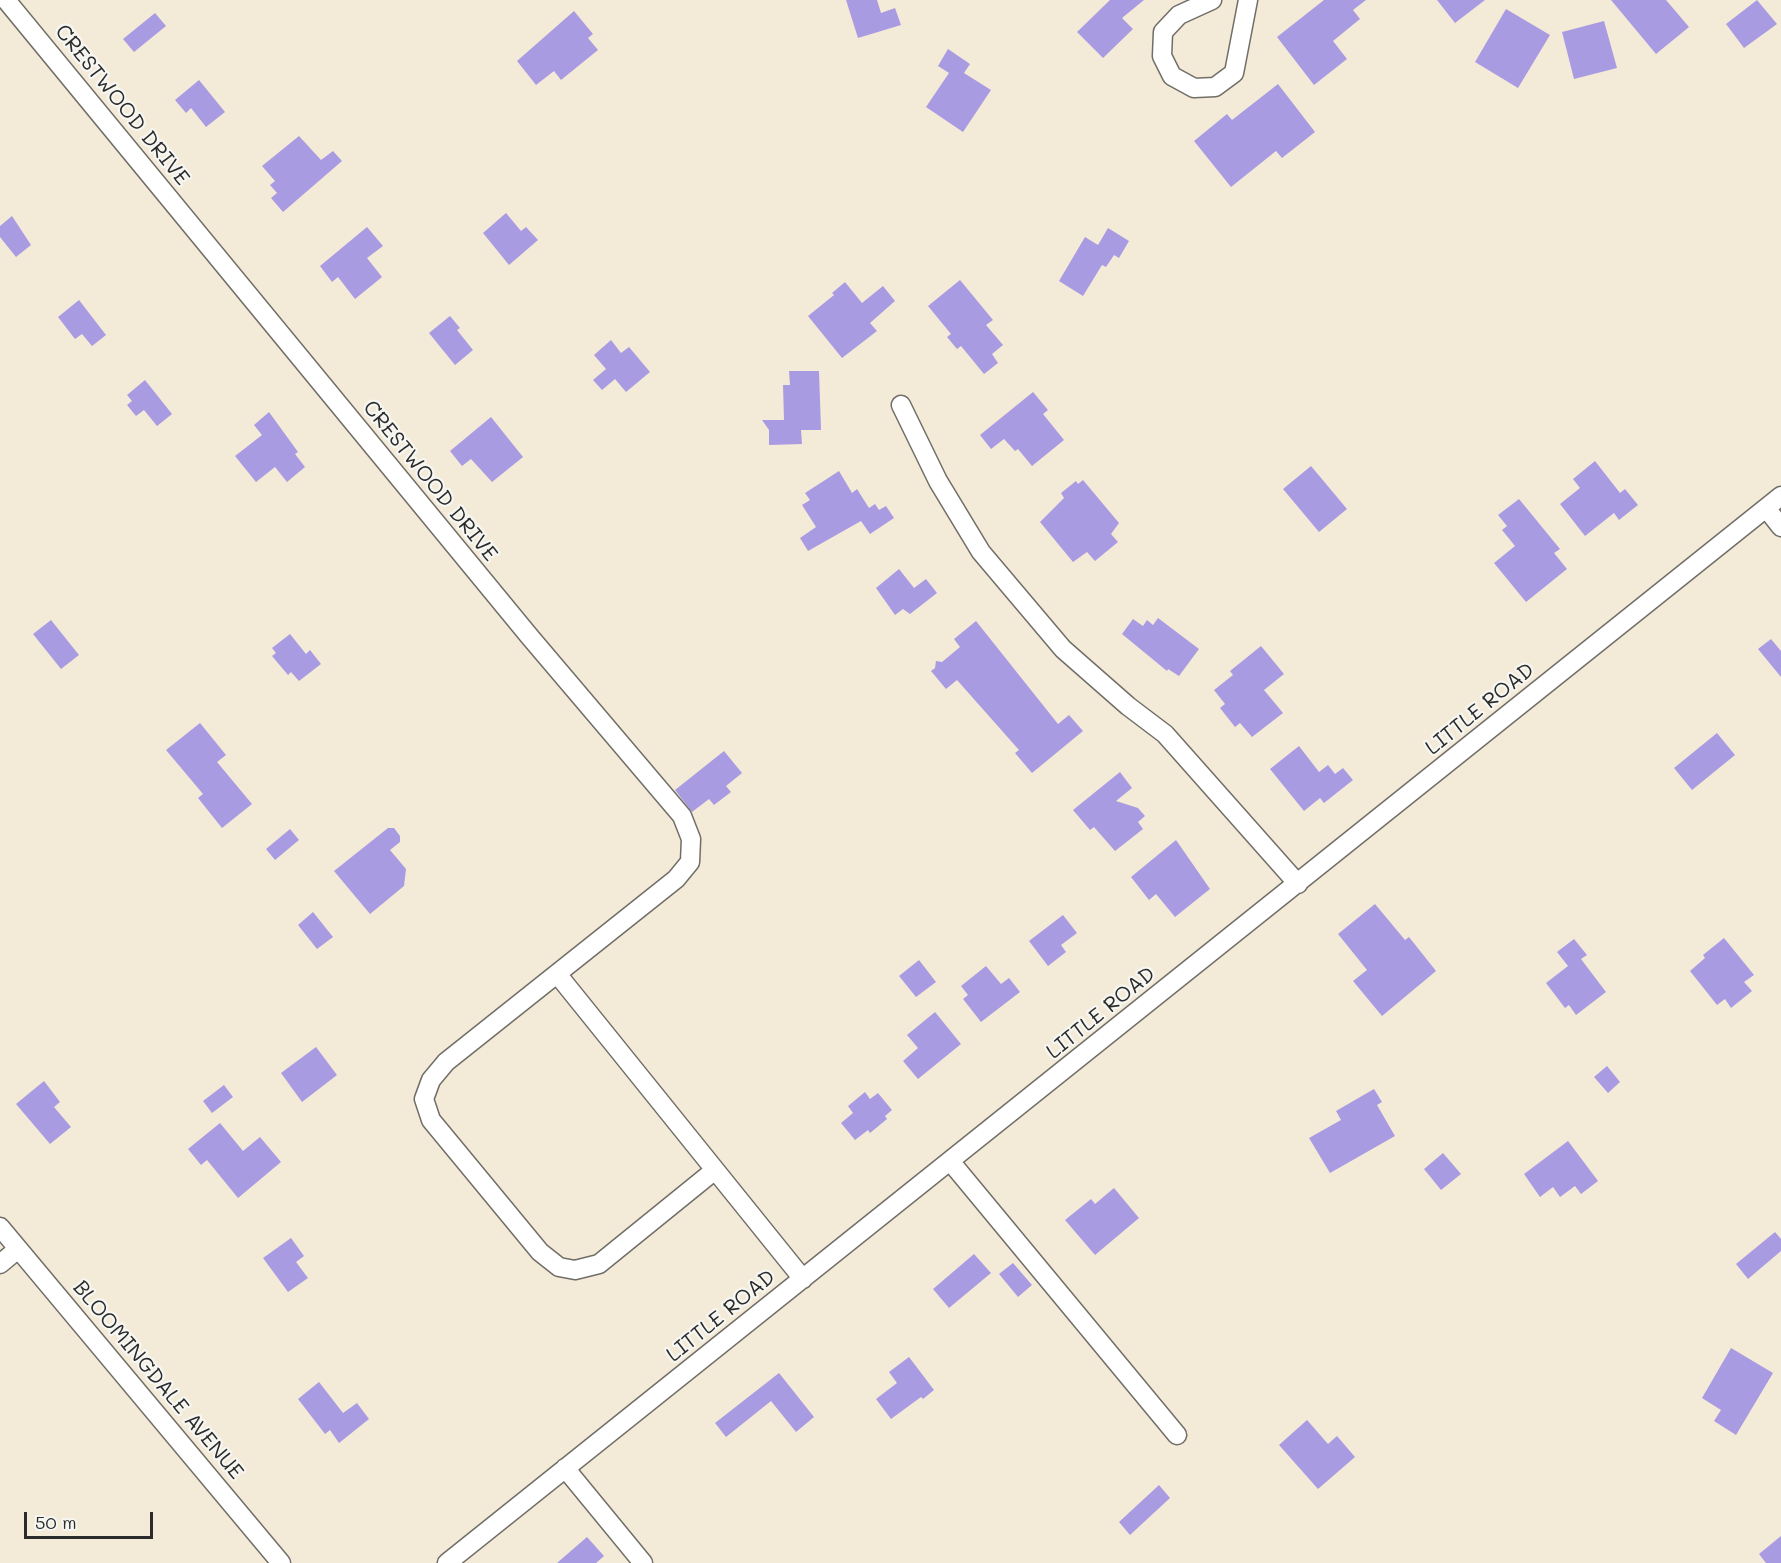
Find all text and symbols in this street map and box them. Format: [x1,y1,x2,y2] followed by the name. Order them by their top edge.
[49,20,195,190] street label: CRESTWOOD DRIVE
[357,396,503,566] street label: CRESTWOOD DRIVE
[1421,658,1539,760] street label: LITTLE ROAD
[1042,962,1160,1064] street label: LITTLE ROAD
[662,1265,780,1367] street label: LITTLE ROAD
[67,1276,249,1484] street label: BLOOMINGDALE AVENUE
[27,1500,156,1538] scale bar
[35,1510,77,1534] text: 50 m

